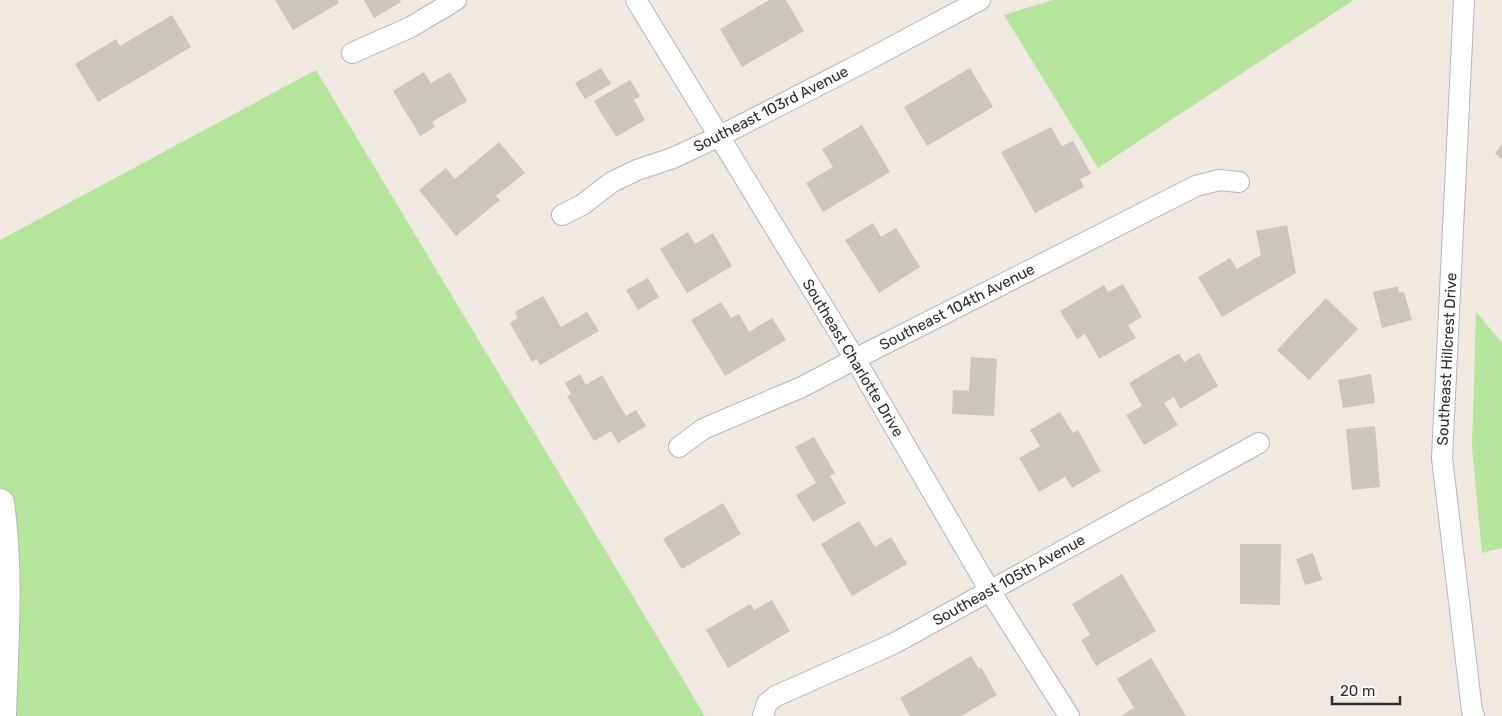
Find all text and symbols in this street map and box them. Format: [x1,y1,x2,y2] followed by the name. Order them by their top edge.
[691,62,851,156] street label: Southeast 103rd Avenue
[876,260,1038,354] street label: Southeast 104th Avenue
[1433,272,1461,446] street label: Southeast Hillcrest Drive
[799,276,907,440] street label: Southeast Charlotte Drive
[930,531,1088,629] street label: Southeast 105th Avenue
[1332,674,1400,706] scale bar
[1340,682,1375,700] text: 20 m

